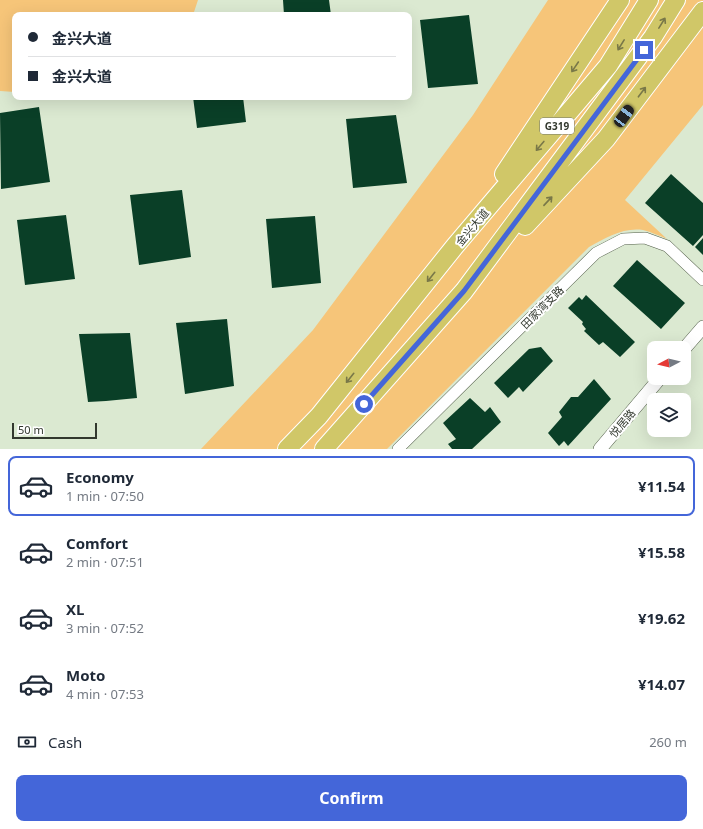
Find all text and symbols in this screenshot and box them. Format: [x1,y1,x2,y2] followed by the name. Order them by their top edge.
[658,18,666,29] one-way arrow
[52,28,112,48] text: 金兴大道
[617,39,625,51] one-way arrow
[635,41,653,59] route end
[571,61,579,72] one-way arrow
[52,66,112,86] text: 金兴大道
[638,86,646,97] one-way arrow
[612,103,636,129] car
[540,118,574,134] road number: G319
[536,141,545,152] one-way arrow
[544,196,553,206] one-way arrow
[452,205,492,249] street label: 金兴大道
[427,271,435,282] one-way arrow
[517,282,567,332] street label: 田家湾支路
[647,341,691,385] north arrow
[647,341,691,437] map controls
[345,373,354,384] one-way arrow
[647,393,691,437] button: layers
[355,395,373,413] route start
[606,406,638,440] street label: 悦居路
[12,421,97,440] scale bar
[18,422,44,437] text: 50 m
[66,467,134,487] text: Economy
[18,468,54,504] icon: car
[638,476,685,496] text: ¥11.54
[66,487,144,505] text: 1 min · 07:50
[66,533,128,553] text: Comfort
[18,534,54,570] icon: car
[638,542,685,562] text: ¥15.58
[66,553,144,571] text: 2 min · 07:51
[66,599,84,619] text: XL
[18,600,54,636] icon: car
[638,608,685,628] text: ¥19.62
[66,619,144,637] text: 3 min · 07:52
[66,665,105,685] text: Moto
[18,666,54,702] icon: car
[638,674,685,694] text: ¥14.07
[66,685,144,703] text: 4 min · 07:53
[16,731,38,753] icon: cash
[48,732,82,752] text: Cash
[649,733,687,751] text: 260 m
[16,775,687,821] button: Confirm

